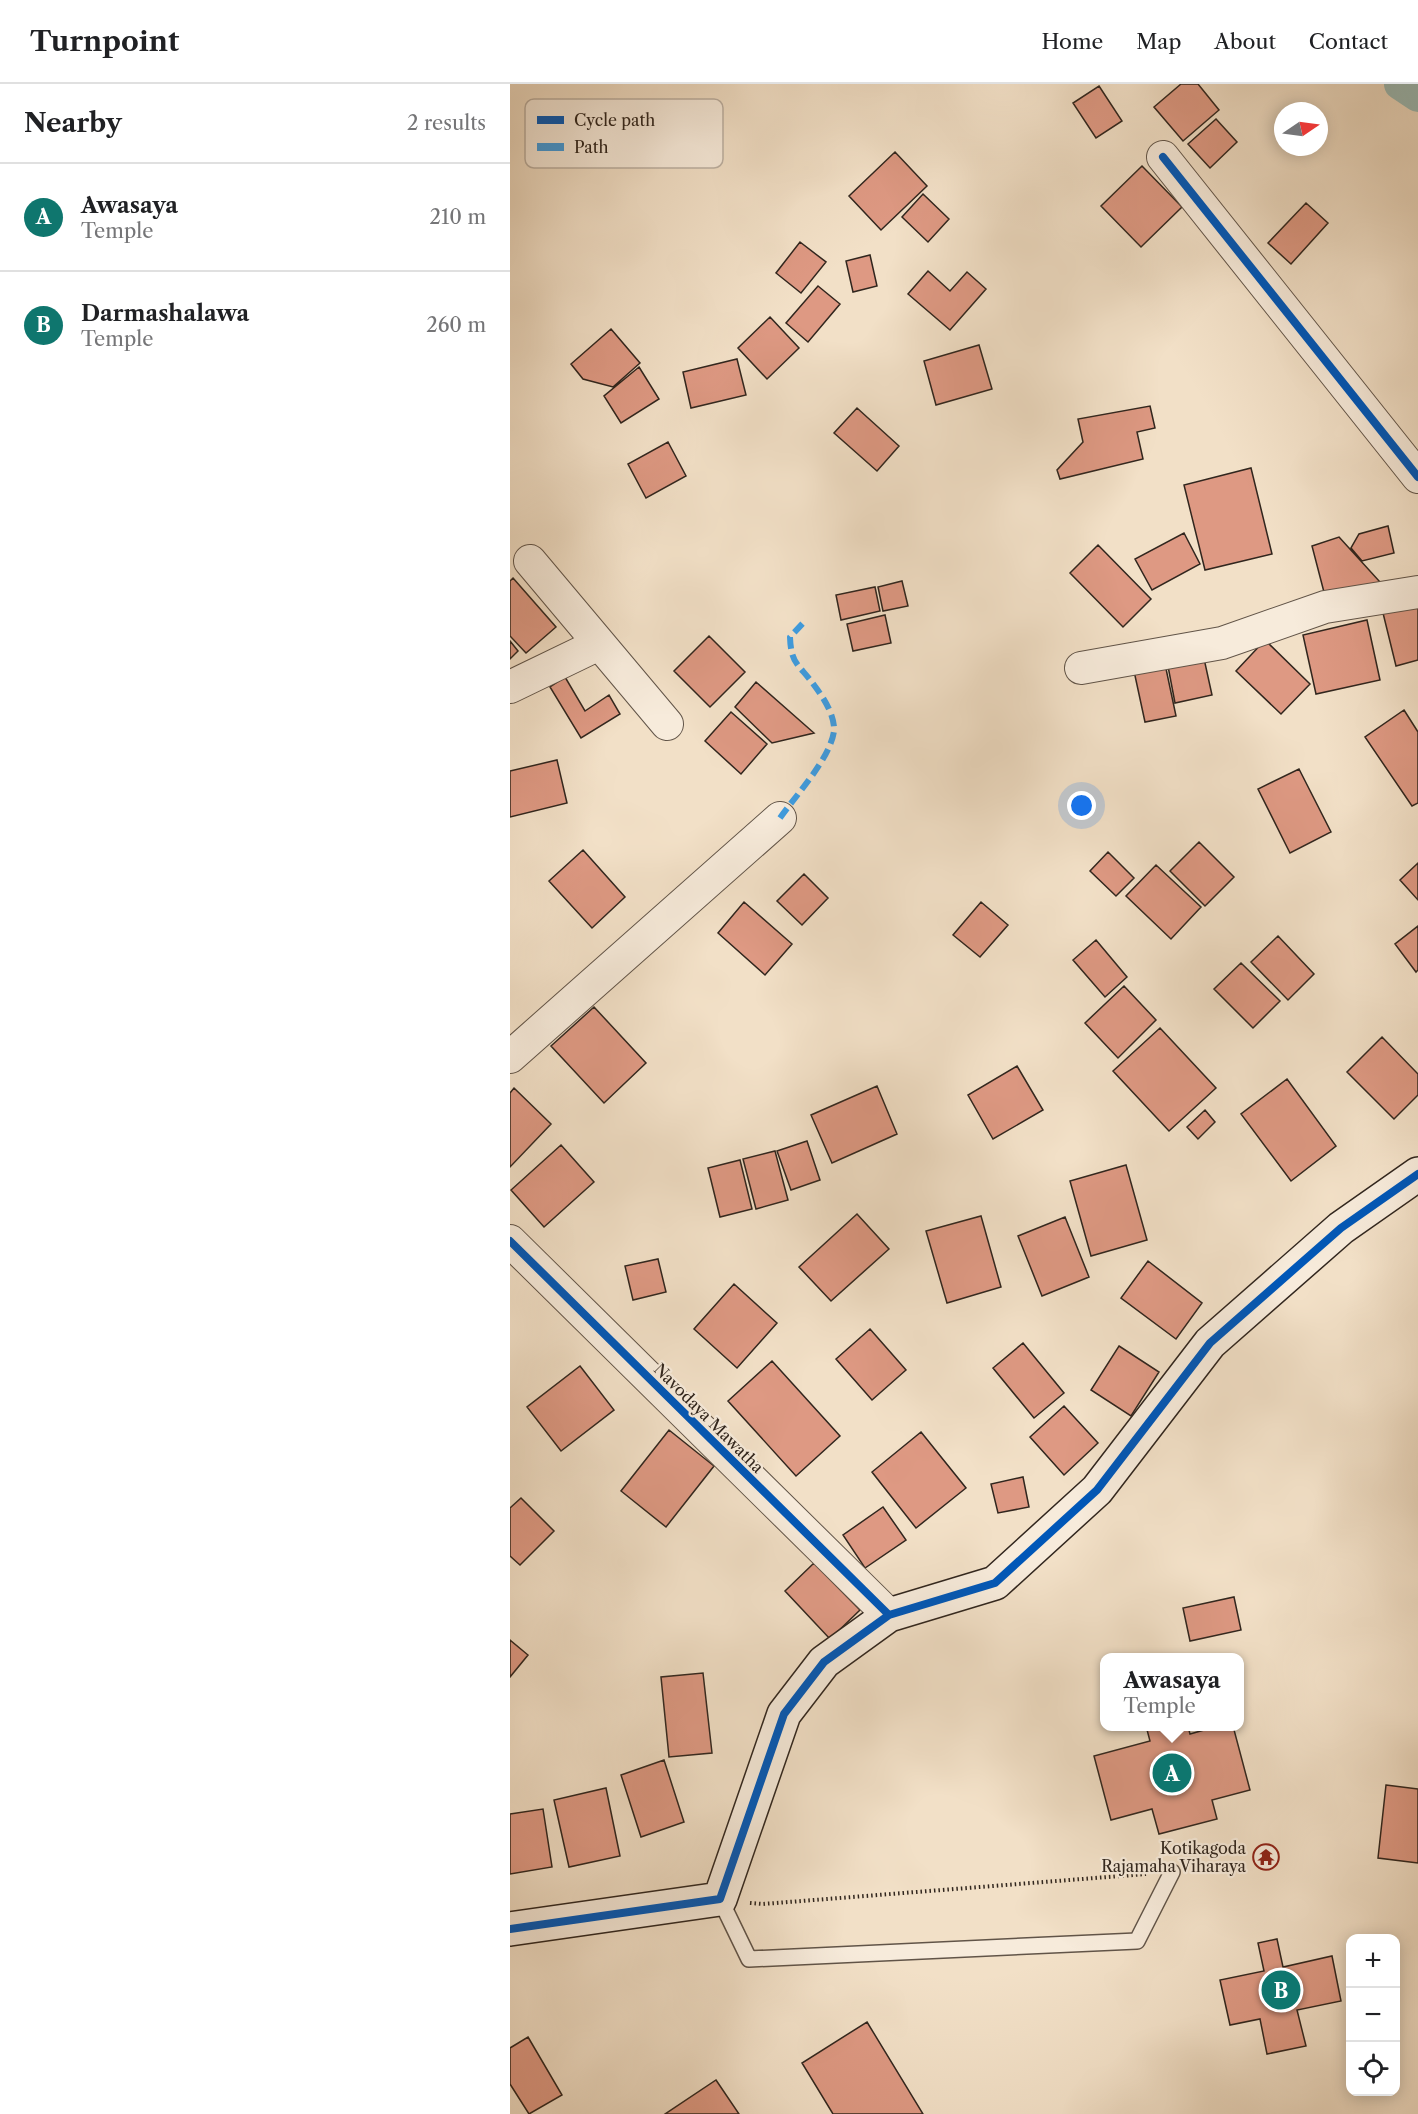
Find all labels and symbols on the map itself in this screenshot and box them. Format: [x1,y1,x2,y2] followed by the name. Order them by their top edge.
[525,99,723,168] legend
[1274,102,1328,156] north arrow
[574,110,655,130] text: Cycle path
[574,137,608,157] text: Path
[1067,791,1096,820] your location
[650,1359,768,1477] street label: Navodaya Mawatha
[1152,1750,1192,1796] pin: A
[1101,1838,1247,1876] place label: Kotikagoda Rajamaha Viharaya
[1251,1842,1281,1872] temple icon: Kotikagoda Rajamaha Viharaya
[1262,1968,1300,2012] pin: B

